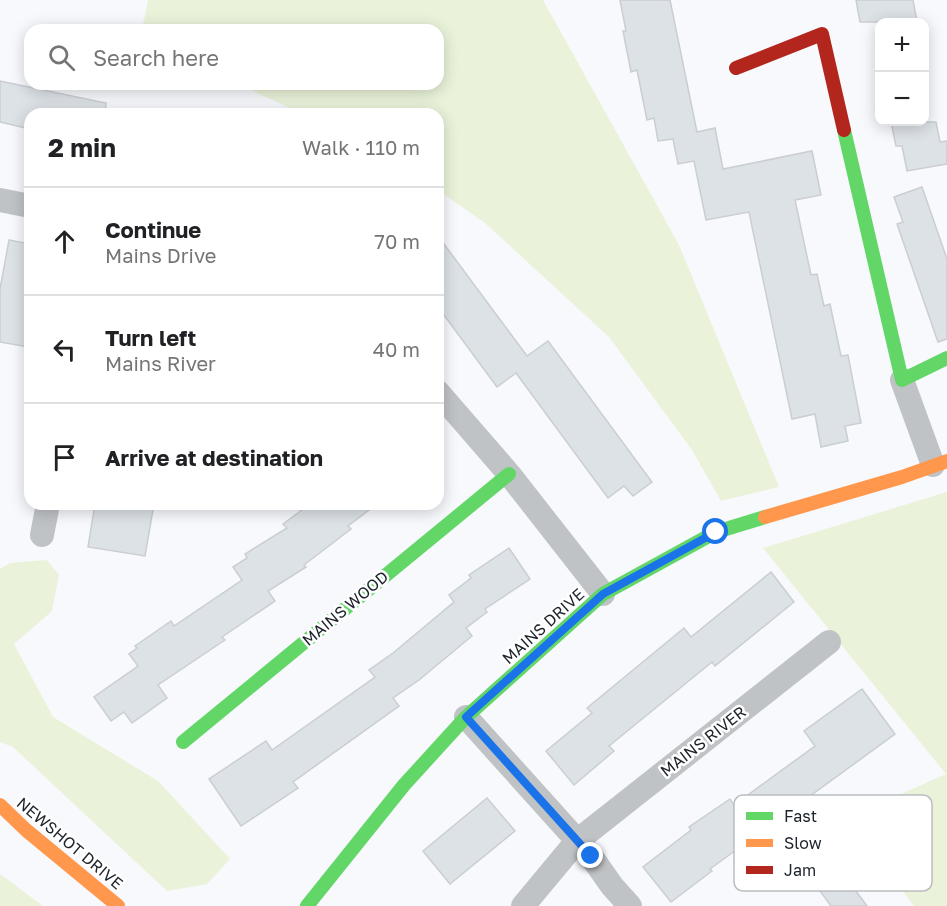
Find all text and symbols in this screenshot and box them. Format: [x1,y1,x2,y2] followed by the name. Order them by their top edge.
[875,18,929,126] map controls
[875,18,929,72] button: +
[24,24,444,90] search box
[45,41,78,74] icon: search
[93,44,219,71] text: Search here
[875,72,929,126] button: −
[48,132,116,163] text: 2 min
[302,135,420,159] text: Walk · 110 m
[105,216,201,243] text: Continue
[48,225,81,258] icon: ahead
[374,229,420,253] text: 70 m
[105,243,216,267] text: Mains Drive
[105,324,196,351] text: Turn left
[48,333,81,366] icon: left
[373,337,420,361] text: 40 m
[105,351,216,375] text: Mains River
[48,441,81,474] icon: arrive
[105,444,323,471] text: Arrive at destination
[702,518,728,544] route start
[298,566,392,650] street label: MAINS WOOD
[498,584,588,668] street label: MAINS DRIVE
[656,701,750,781] street label: MAINS RIVER
[13,793,127,893] street label: NEWSHOT DRIVE
[734,795,932,891] legend
[784,806,817,826] text: Fast
[784,833,822,853] text: Slow
[577,842,603,868] route end
[784,860,816,880] text: Jam

